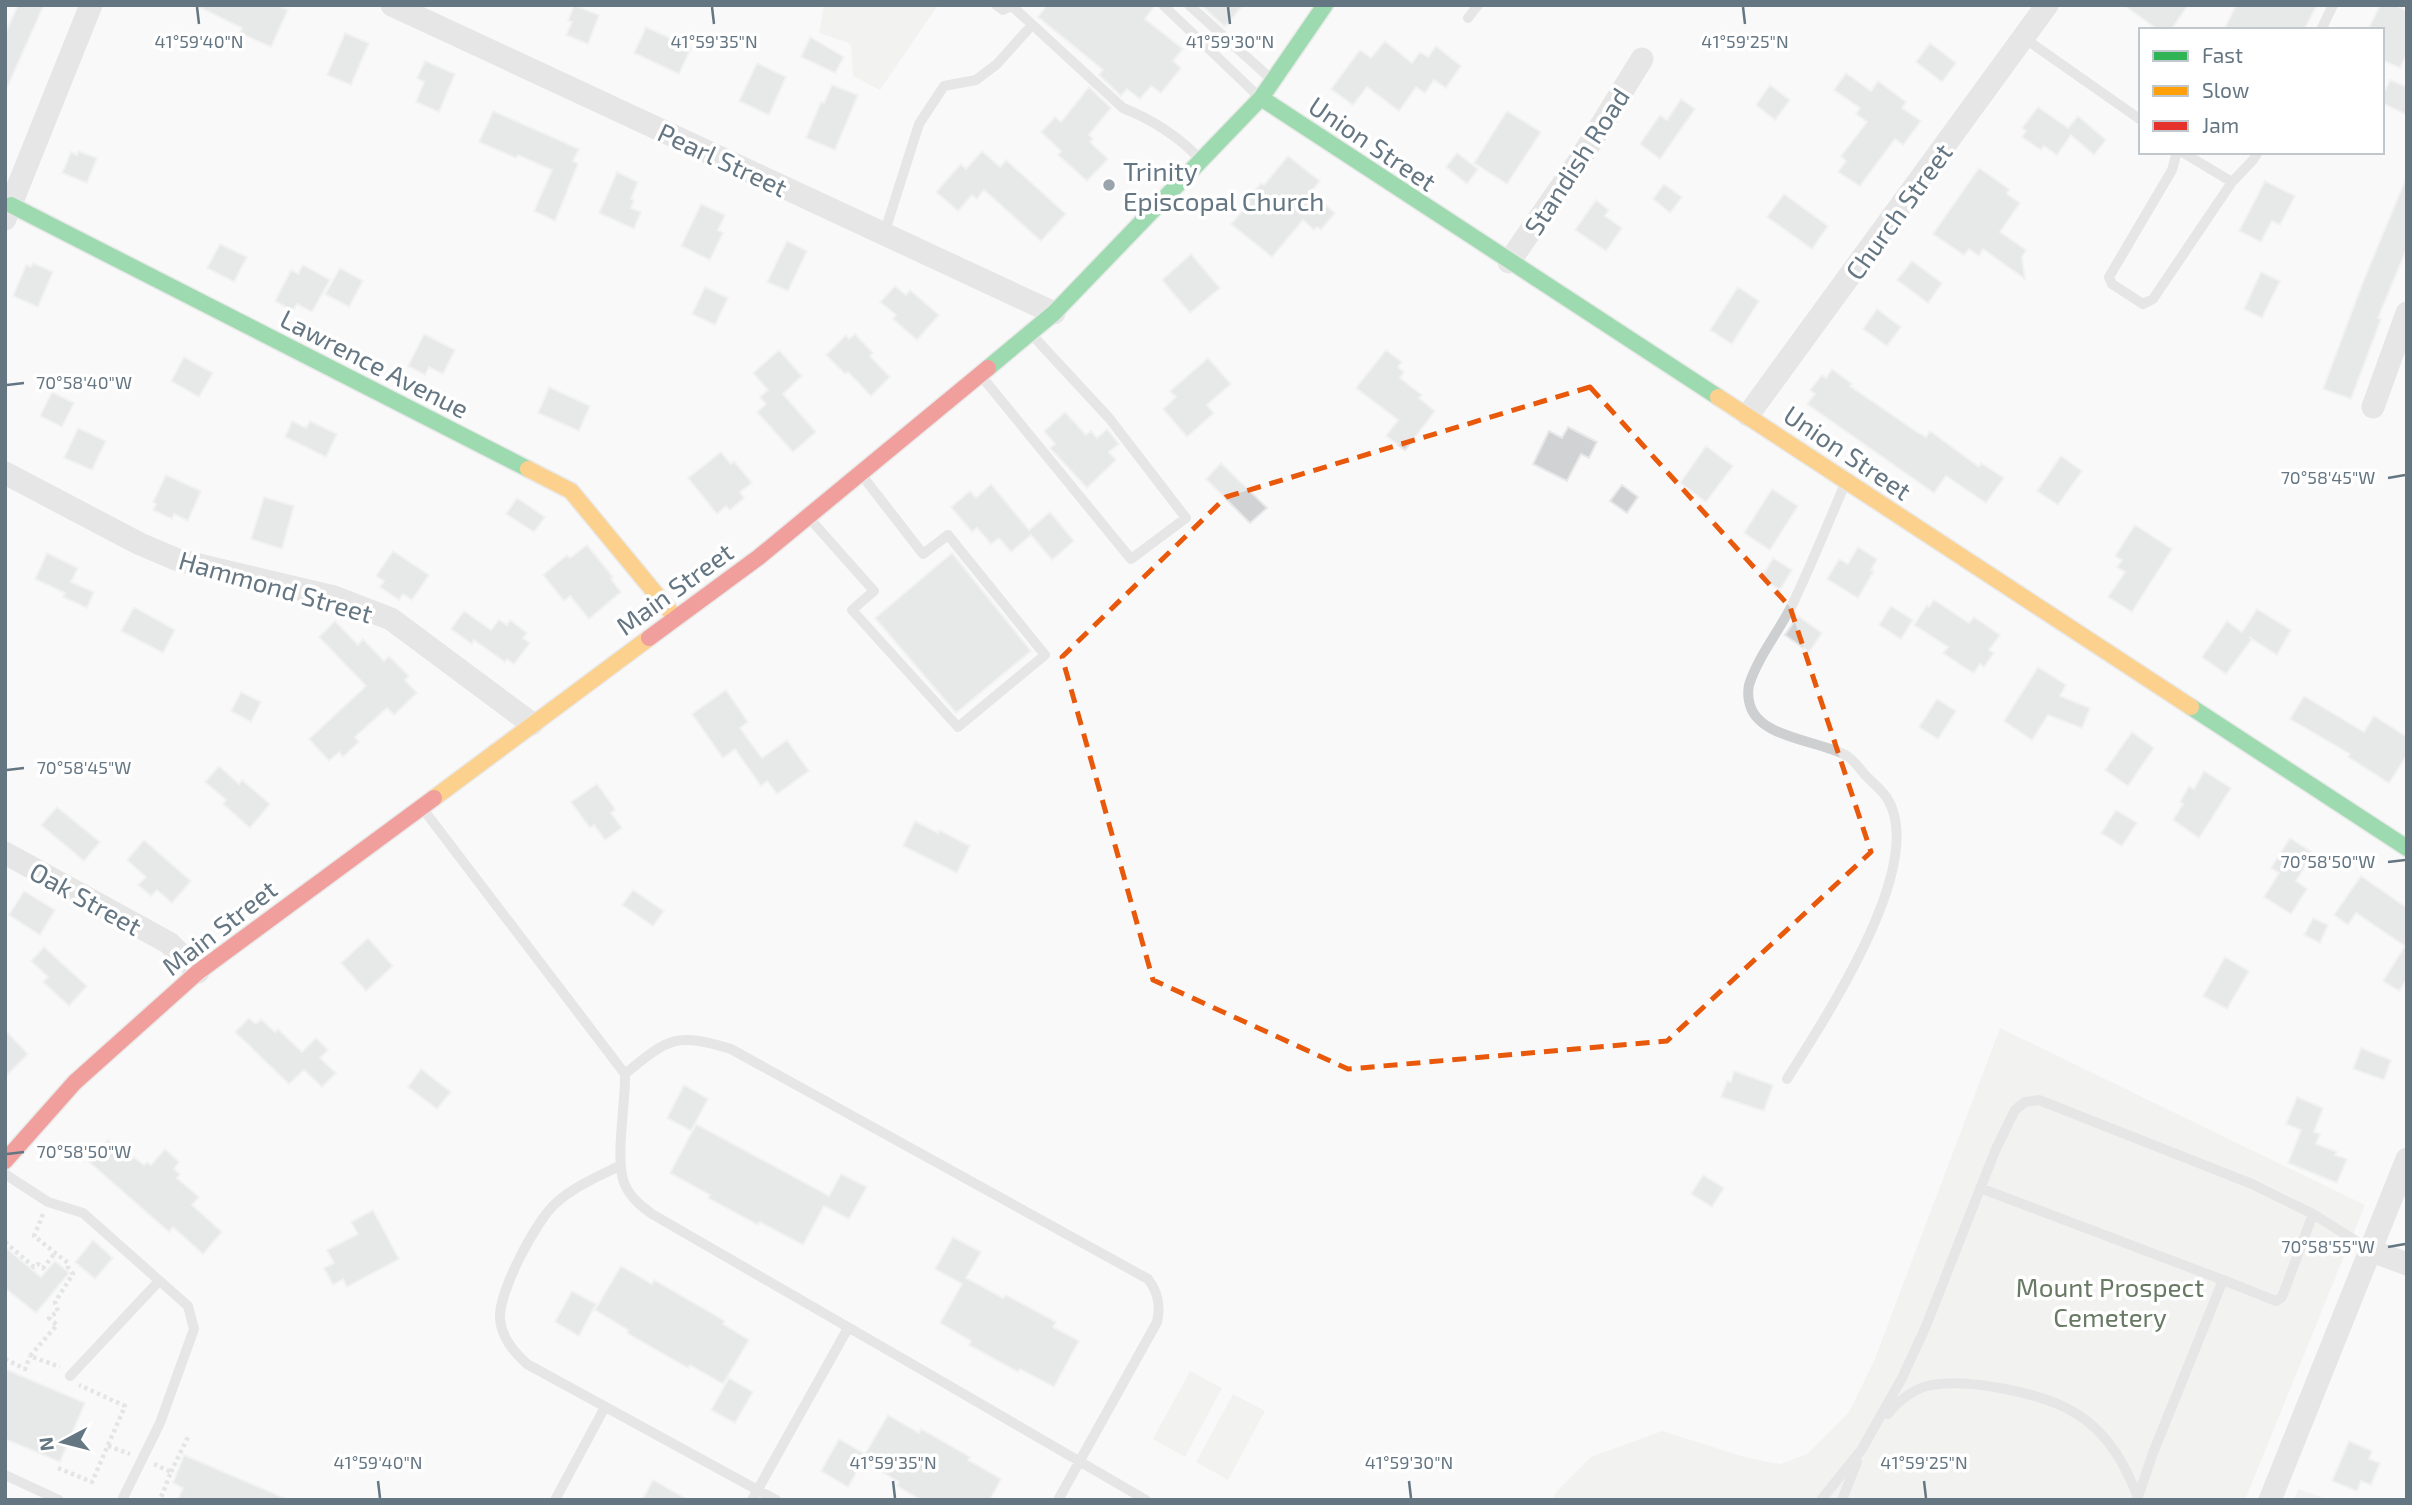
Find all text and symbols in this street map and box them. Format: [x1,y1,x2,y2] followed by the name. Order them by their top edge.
[2139,28,2384,154] legend
[154,30,244,52] text: 41°59'40"N
[670,30,758,52] text: 41°59'35"N
[1186,30,1274,52] text: 41°59'30"N
[1701,30,1789,52] text: 41°59'25"N
[2202,42,2243,67] text: Fast
[2202,77,2249,102] text: Slow
[1517,82,1635,240] street label: Standish Road
[1303,89,1443,197] street label: Union Street
[2202,112,2239,137] text: Jam
[653,116,793,202] street label: Pearl Street
[1838,137,1958,285] street label: Church Street
[1123,155,1324,216] place label: Trinity Episcopal Church
[1101,177,1117,193] marker: Trinity Episcopal Church
[276,302,474,424] street label: Lawrence Avenue
[36,371,132,393] text: 70°58'40"W
[1778,398,1918,506] street label: Union Street
[2281,466,2375,488] text: 70°58'45"W
[610,535,738,641] street label: Main Street
[176,544,376,628] street label: Hammond Street
[37,756,131,778] text: 70°58'45"W
[2281,850,2375,872] text: 70°58'50"W
[25,855,147,941] street label: Oak Street
[156,873,282,981] street label: Main Street
[37,1140,131,1162] text: 70°58'50"W
[2281,1235,2375,1257] text: 70°58'55"W
[2016,1271,2204,1332] park label: Mount Prospect Cemetery
[28,1407,98,1477] north arrow
[33,1436,58,1452] text: N
[333,1451,423,1473] text: 41°59'40"N
[849,1451,937,1473] text: 41°59'35"N
[1365,1451,1453,1473] text: 41°59'30"N
[1880,1451,1968,1473] text: 41°59'25"N

